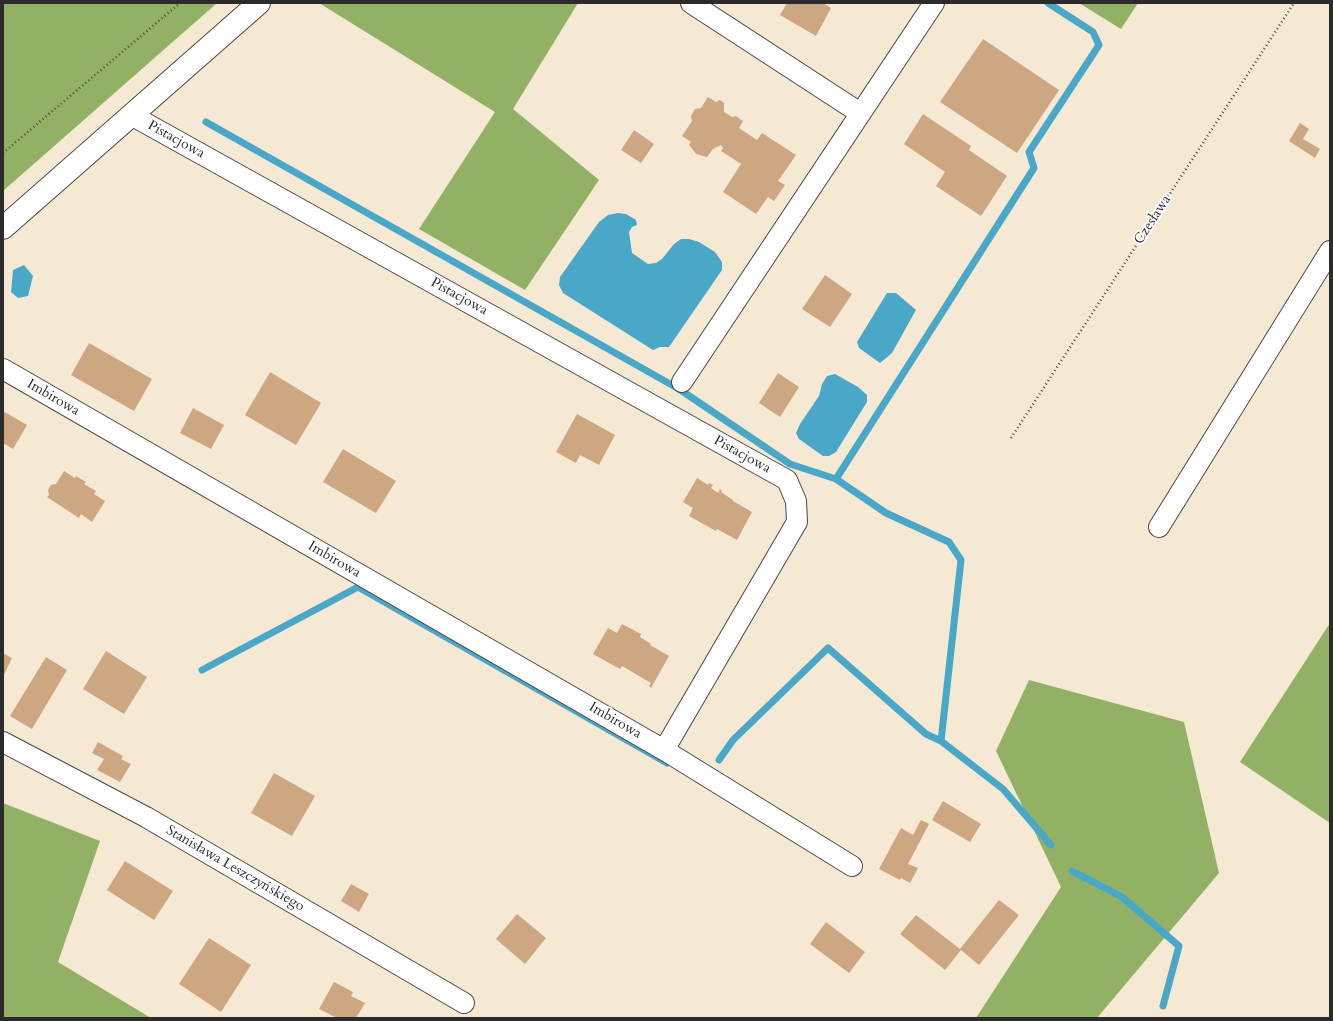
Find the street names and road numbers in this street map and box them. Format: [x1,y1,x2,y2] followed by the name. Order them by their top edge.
[145,117,207,163] street label: Pistacjowa
[1131,192,1175,248] street label: Czesława
[428,274,490,320] street label: Pistacjowa
[24,376,82,420] street label: Imbirowa
[711,432,773,478] street label: Pistacjowa
[305,538,363,582] street label: Imbirowa
[586,699,644,743] street label: Imbirowa
[163,823,307,915] street label: Stanisława Leszczyńskiego

